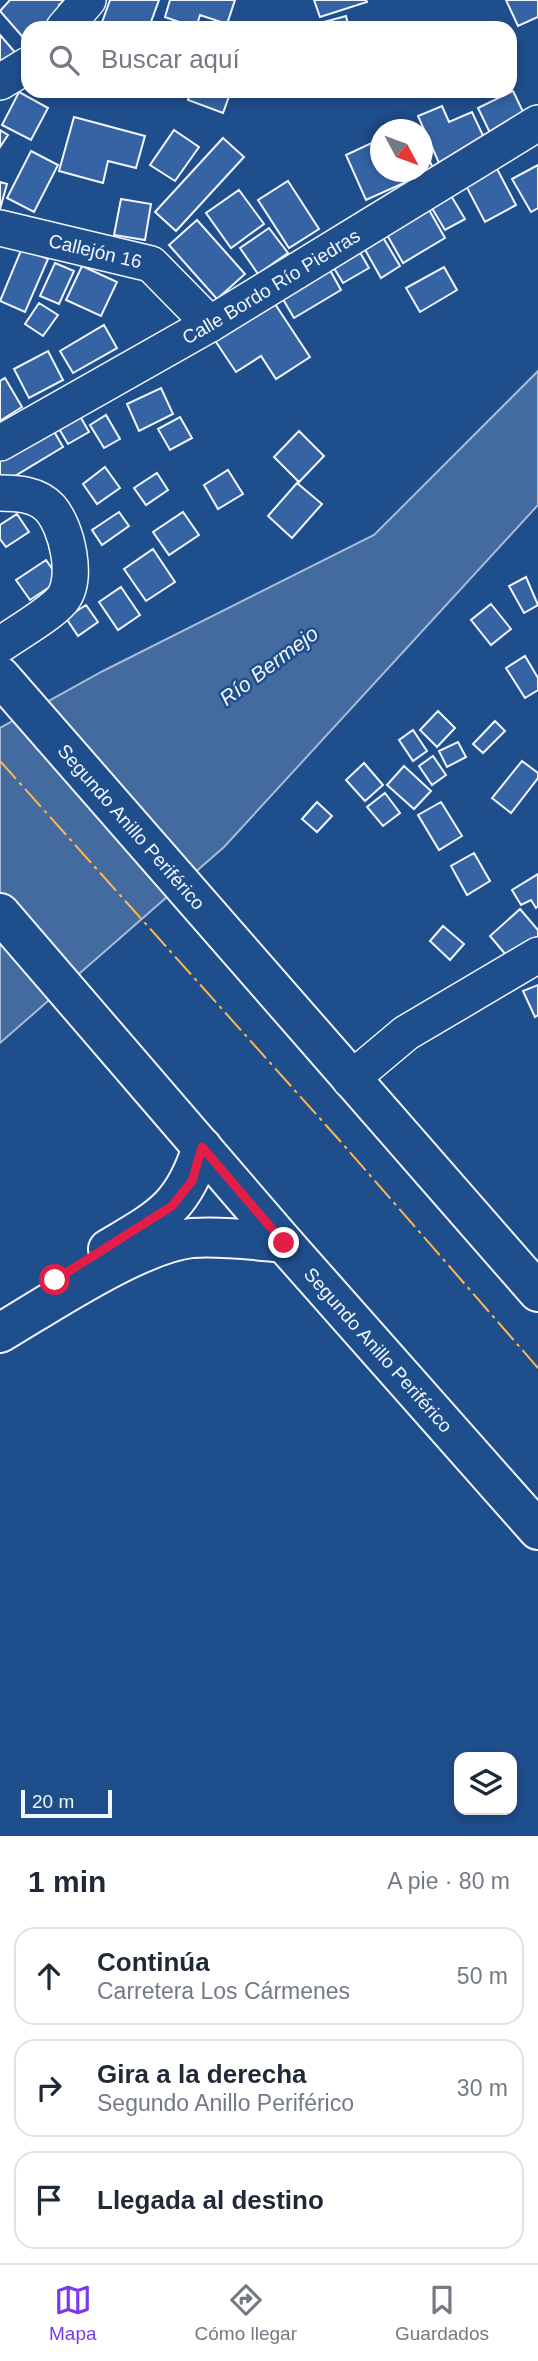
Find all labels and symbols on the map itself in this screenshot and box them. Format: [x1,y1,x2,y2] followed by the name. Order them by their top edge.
[370,119,433,182] north arrow
[179,225,364,349] street label: Calle Bordo Río Piedras
[46,230,144,272] street label: Callejón 16
[215,621,322,710] water label: Río Bermejo
[53,740,209,914] street label: Segundo Anillo Periférico
[268,1227,299,1258] route end
[39,1264,70,1295] route start
[300,1264,456,1437] street label: Segundo Anillo Periférico
[21,1787,112,1819] scale bar

